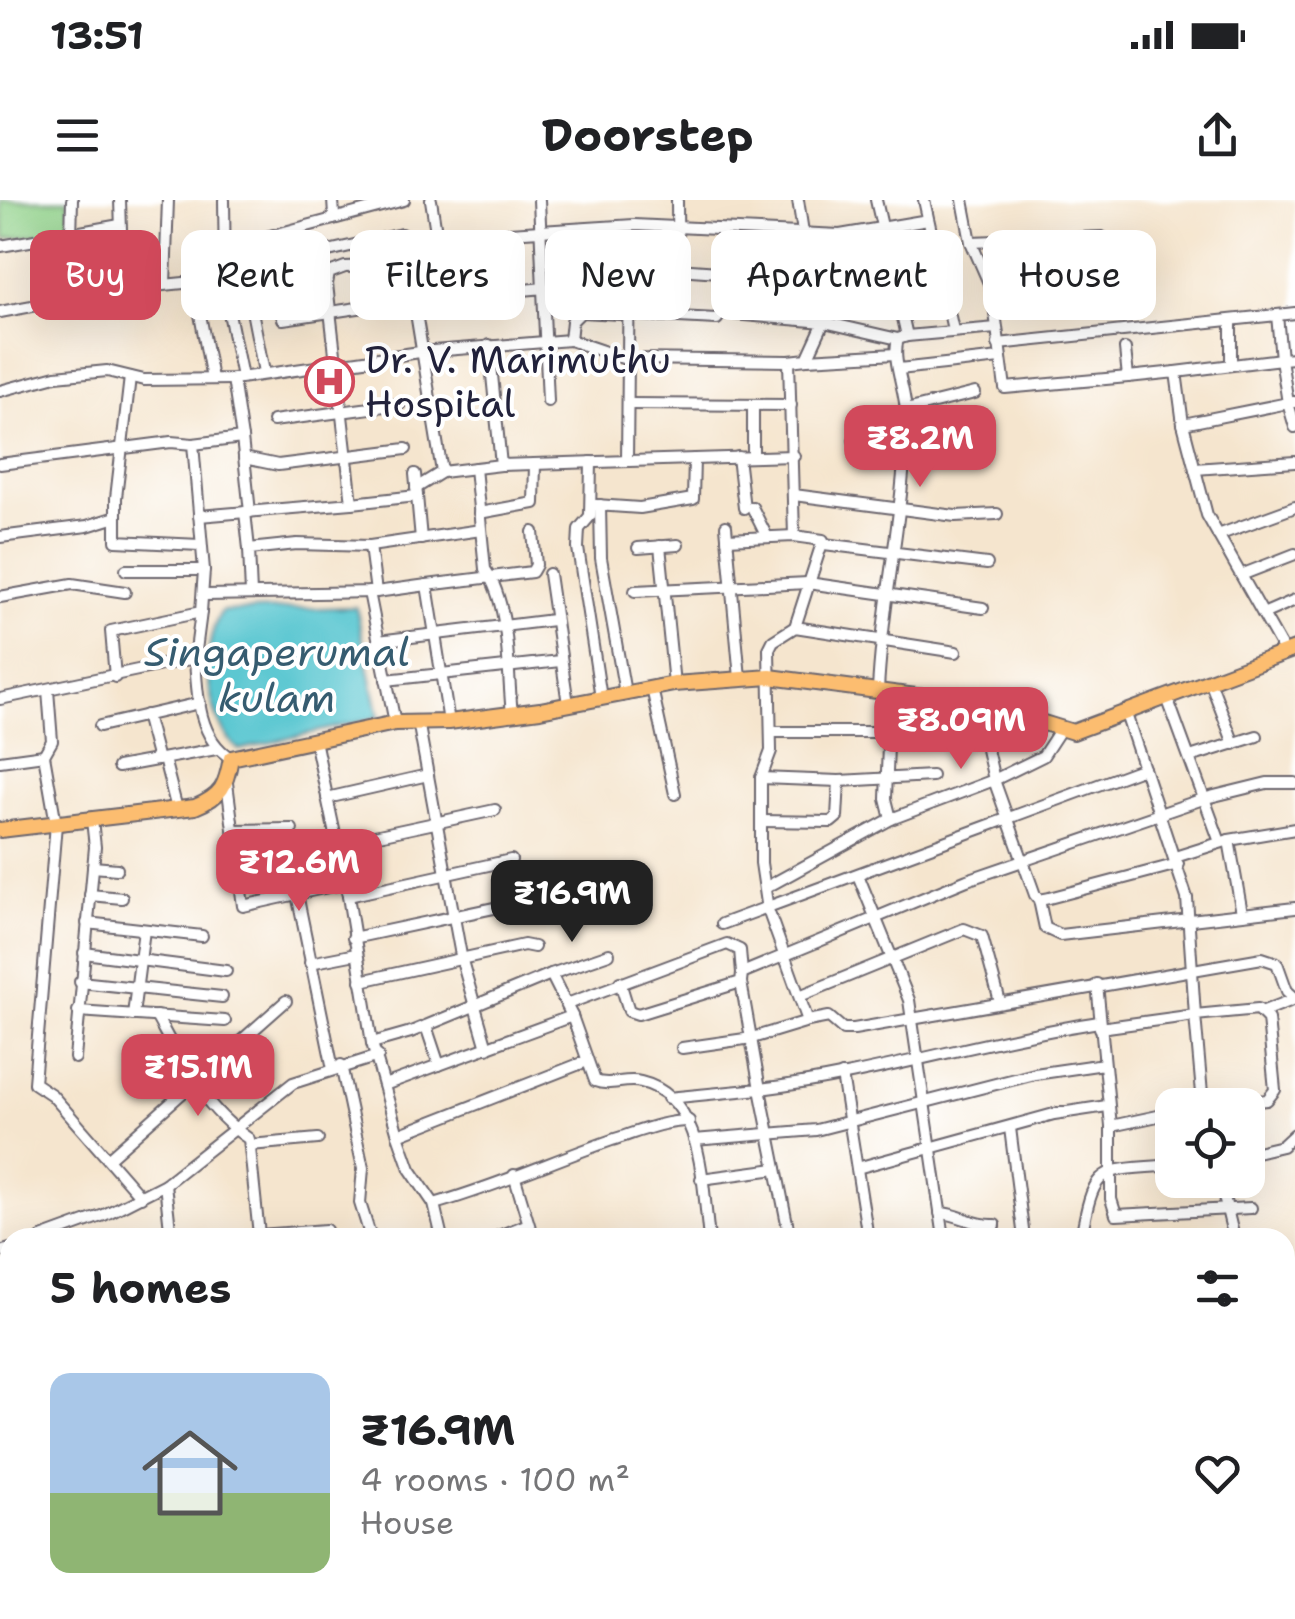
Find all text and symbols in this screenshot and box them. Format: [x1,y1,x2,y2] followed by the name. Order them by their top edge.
[50,10,144,61] text: 13:51
[542,105,753,165] text: Doorstep
[50,108,105,163] icon: menu
[1190,108,1245,163] icon: share
[30,230,161,320] chip: Buy
[181,230,330,320] chip: Rent
[350,230,525,320] chip: Filters
[545,230,691,320] chip: New
[711,230,963,320] chip: Apartment
[983,230,1156,320] chip: House
[365,334,671,429] place label: Dr. V. Marimuthu Hospital
[304,355,356,407] hospital icon: Dr. V. Marimuthu Hospital
[850,405,990,490] pin: ₹8.2M
[866,416,974,459] text: ₹8.2M
[144,625,410,725] water label: Singaperumal kulam
[880,687,1042,772] pin: ₹8.09M
[896,698,1026,741] text: ₹8.09M
[218,829,380,914] pin: ₹12.6M
[238,840,360,883] text: ₹12.6M
[491,860,653,945] pin: ₹16.9M
[513,871,631,914] text: ₹16.9M
[117,1034,279,1119] pin: ₹15.1M
[143,1045,253,1088] text: ₹15.1M
[1155,1088,1265,1198] map controls
[1155,1088,1265,1198] button: locate
[50,1260,231,1316] text: 5 homes
[1190,1261,1245,1316] icon: filters
[360,1402,515,1458] text: ₹16.9M
[130,1413,250,1533] icon: home
[1190,1446,1245,1501] icon: heart
[360,1458,630,1501] text: 4 rooms · 100 m²
[360,1501,454,1544] text: House

